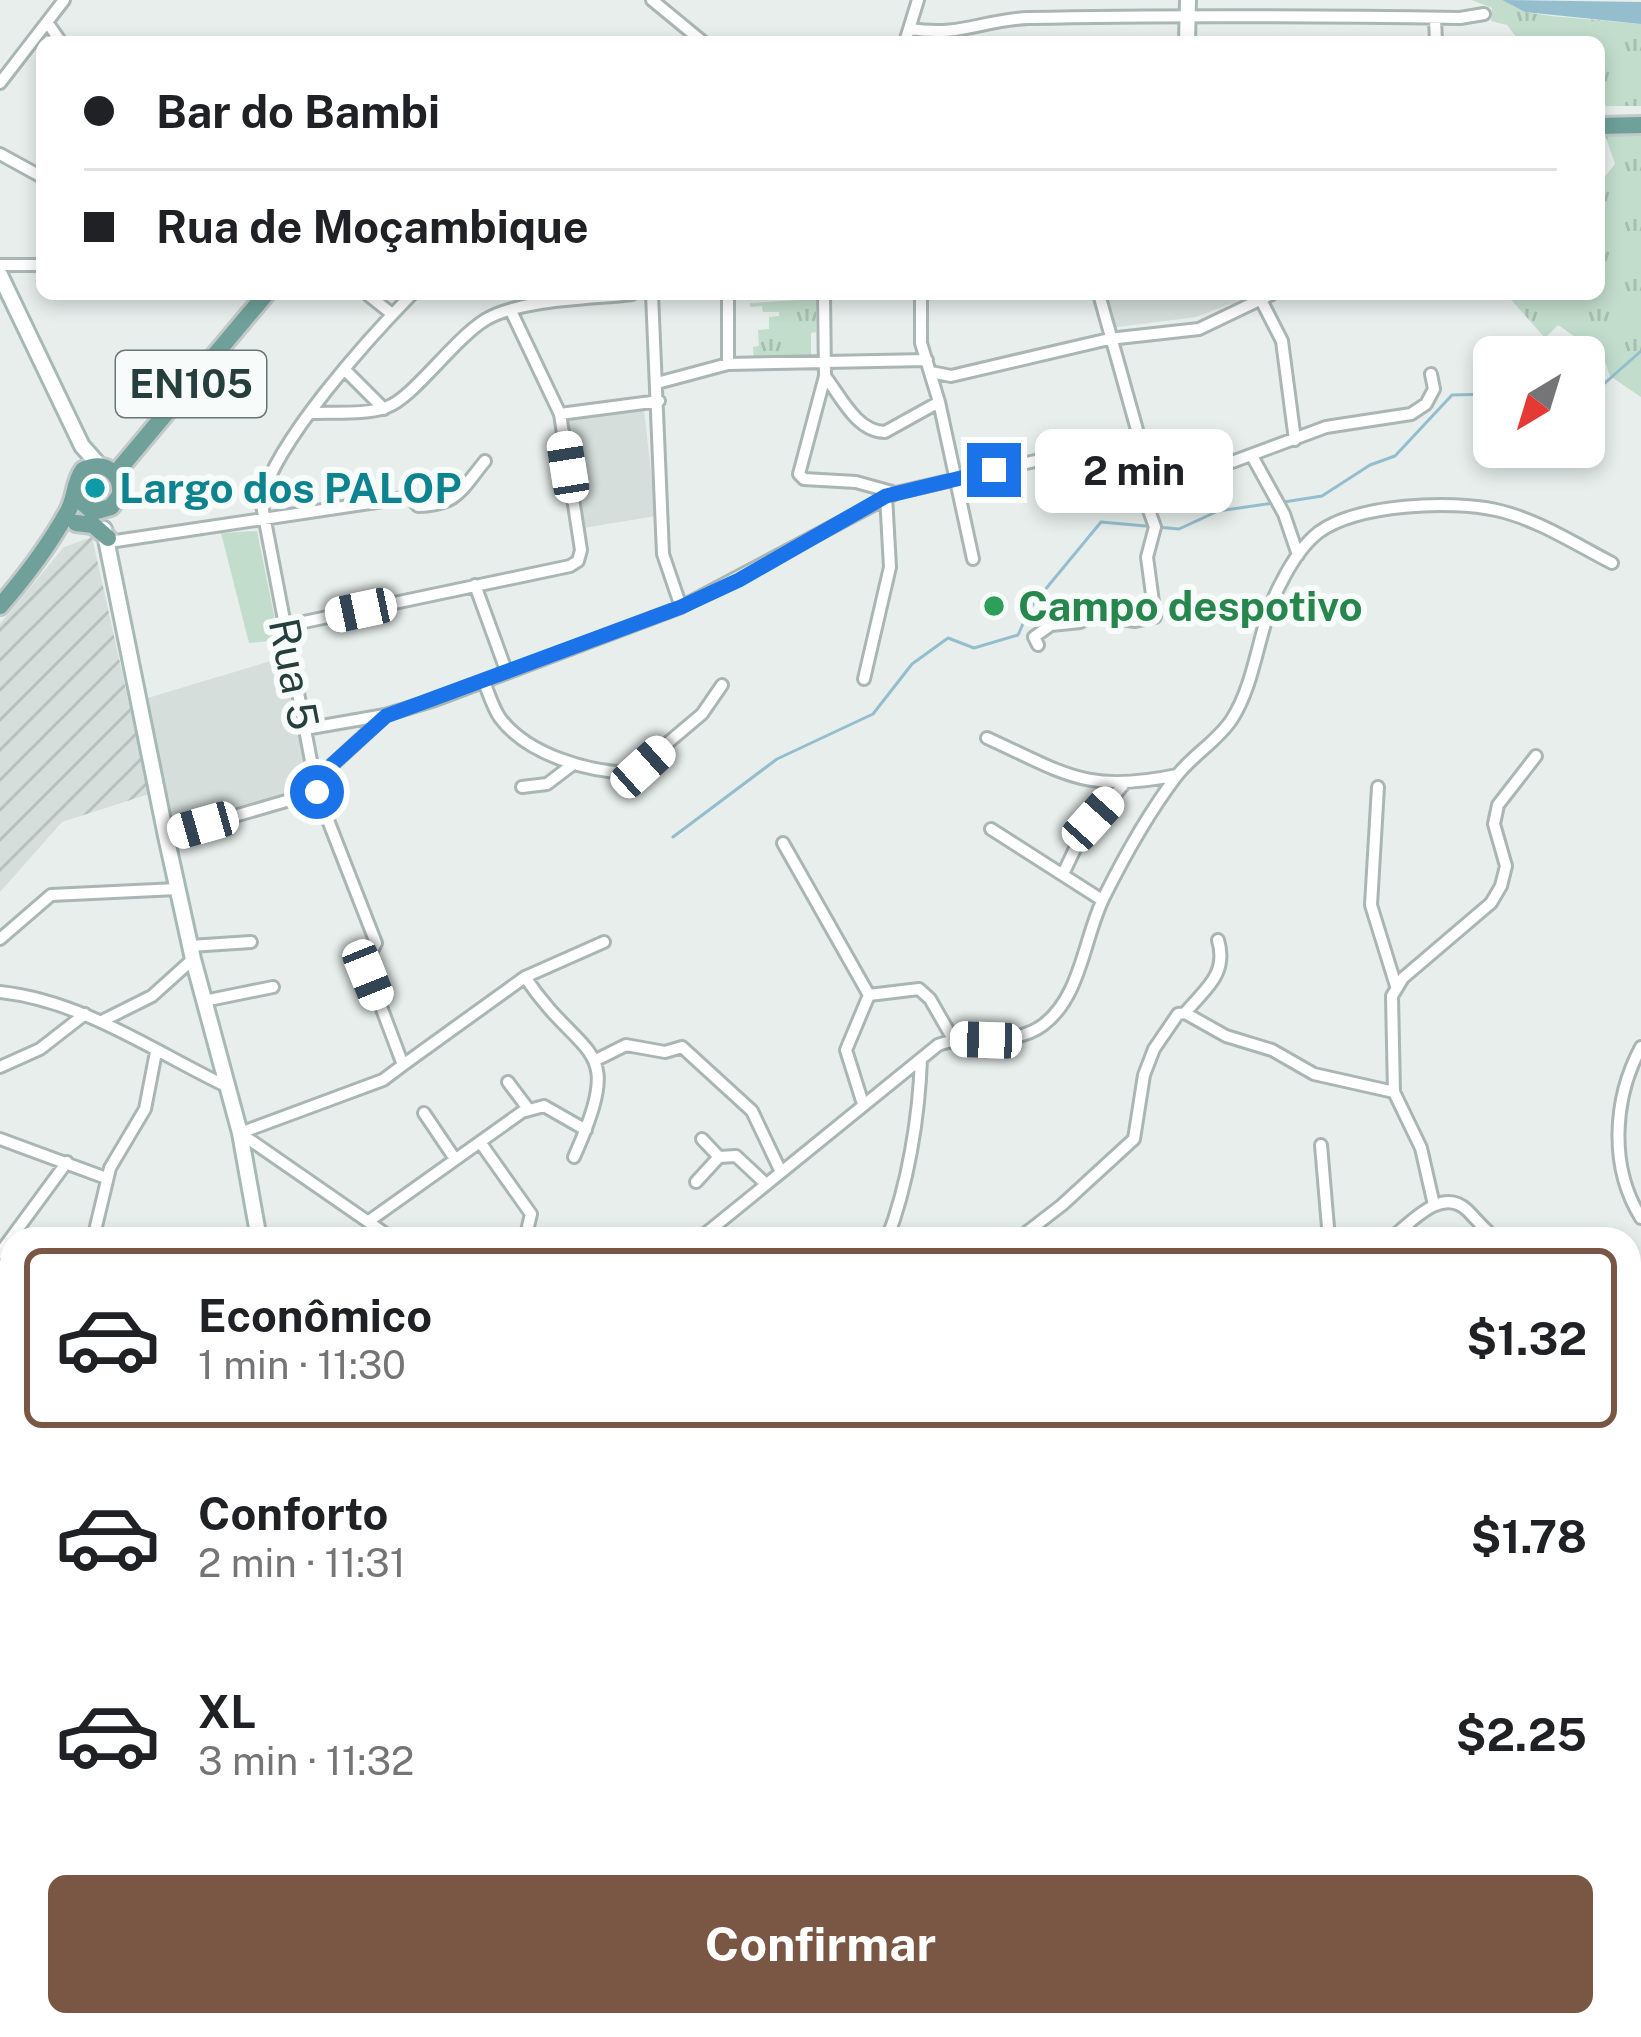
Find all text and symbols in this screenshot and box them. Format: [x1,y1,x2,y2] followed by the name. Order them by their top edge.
[156,85,440,138] text: Bar do Bambi
[156,200,589,253] text: Rua de Moçambique
[1473,336,1605,468] north arrow
[1473,336,1605,468] map controls
[116,351,266,417] road number: EN105
[1036,428,1234,512] callout: 2 min
[545,429,591,505] car
[967,443,1021,497] route end
[1083,448,1185,494] text: 2 min
[119,463,462,512] place label: Largo dos PALOP
[82,475,108,501] marker: Largo dos PALOP
[1018,581,1363,630] place label: Campo despotivo
[322,585,400,635] car
[981,593,1007,619] marker: Campo despotivo
[260,614,329,734] street label: Rua 5
[604,730,682,804] car
[290,765,344,819] route start
[1056,780,1130,858] car
[163,798,243,852] car
[338,935,398,1015] car
[949,1021,1023,1059] car
[54,1284,162,1392] icon: car
[198,1289,432,1342] text: Econômico
[1466,1312,1587,1365] text: $1.32
[198,1342,406,1388] text: 1 min · 11:30
[54,1482,162,1590] icon: car
[198,1487,388,1540] text: Conforto
[1471,1510,1587,1563] text: $1.78
[198,1540,406,1586] text: 2 min · 11:31
[54,1680,162,1788] icon: car
[198,1685,256,1738] text: XL
[1456,1708,1587,1761] text: $2.25
[198,1738,414,1784] text: 3 min · 11:32
[48,1875,1593,2013] button: Confirmar

